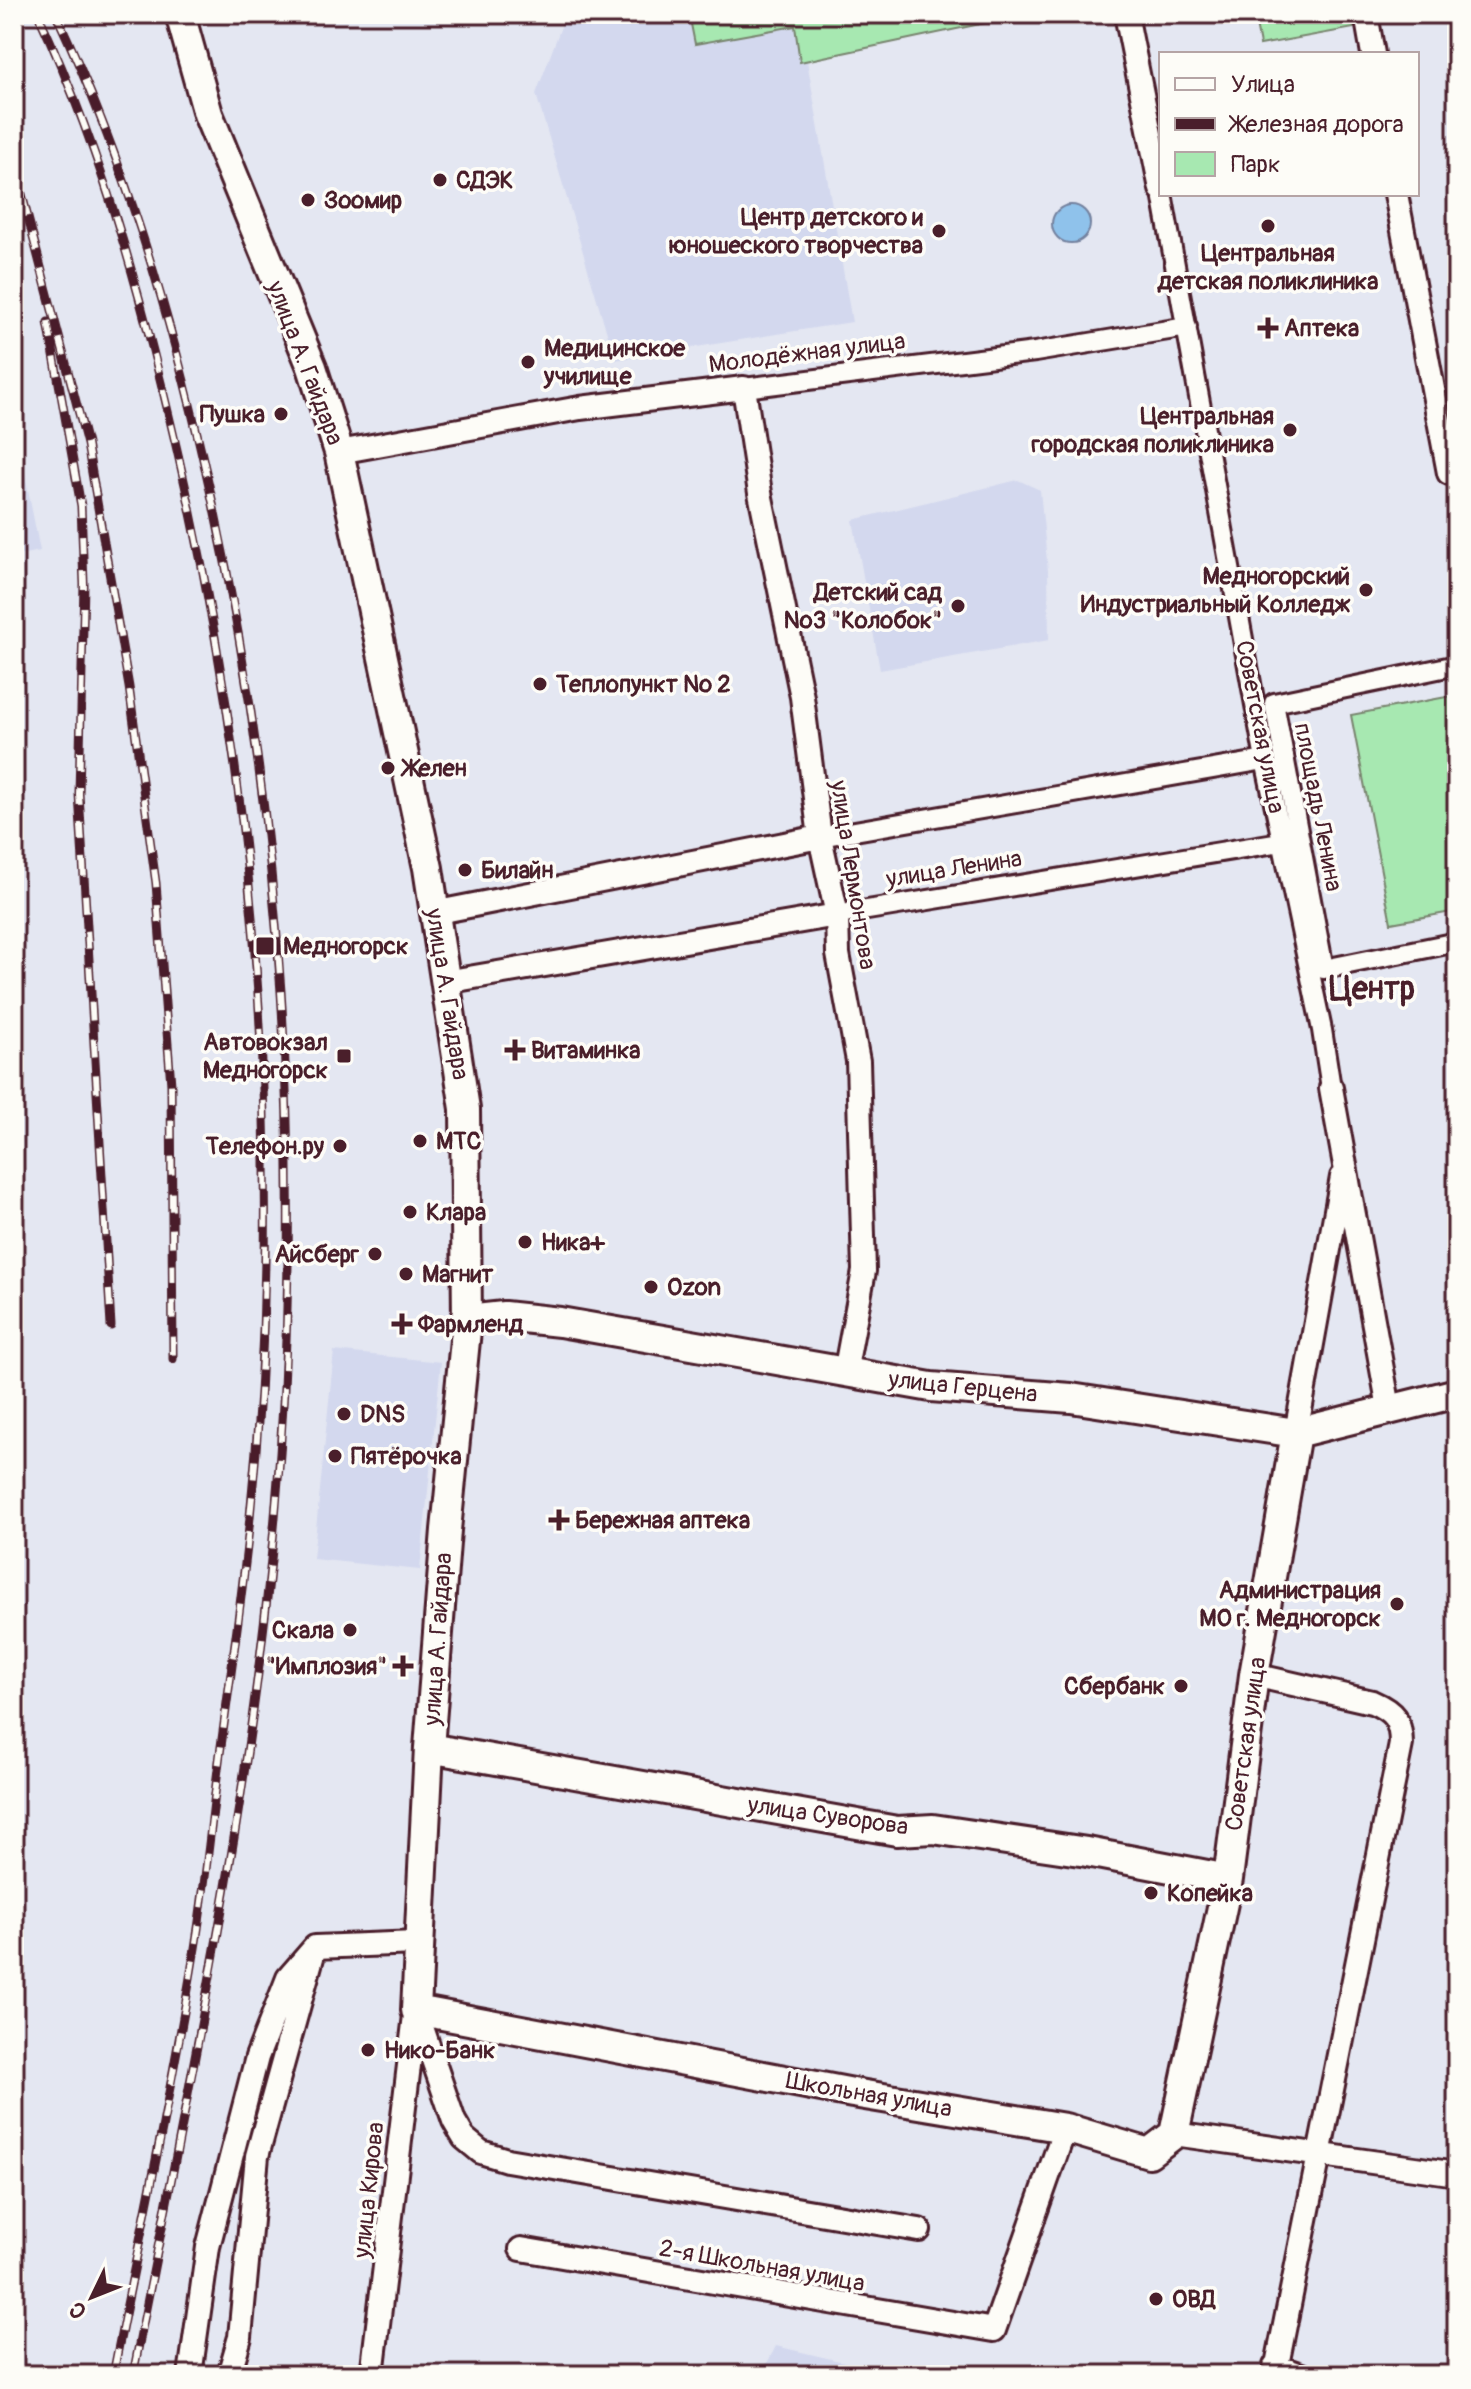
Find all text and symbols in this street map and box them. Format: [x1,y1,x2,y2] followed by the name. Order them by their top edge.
[1159,52,1419,196] legend
[1231,70,1295,99] text: Улица
[1227,110,1404,139] text: Железная дорога
[1231,150,1280,179] text: Парк
[456,166,513,195] place label: СДЭК
[431,171,449,189] marker: СДЭК
[324,186,402,215] place label: Зоомир
[299,191,317,209] marker: Зоомир
[668,203,923,260] place label: Центр детского и юношеского творчества
[1259,217,1277,235] marker: Центральная детская поликлиника
[930,222,948,240] marker: Центр детского и юношеского творчества
[1157,239,1378,296] place label: Центральная детская поликлиника
[260,276,350,449] street label: улица А. Гайдара
[1284,314,1359,343] place label: Аптека
[1259,319,1277,337] marker: Аптека
[707,327,907,379] street label: Молодёжная улица
[543,334,686,391] place label: Медицинское училище
[519,353,537,371] marker: Медицинское училище
[200,400,265,429] place label: Пушка
[1031,402,1274,459] place label: Центральная городская поликлиника
[272,405,290,423] marker: Пушка
[1281,421,1299,439] marker: Центральная городская поликлиника
[1081,562,1351,619] place label: Медногорский Индустриальный Колледж
[784,578,943,635] place label: Детский сад №3 "Колобок"
[1357,581,1375,599] marker: Медногорский Индустриальный Колледж
[949,597,967,615] marker: Детский сад №3 "Колобок"
[1229,638,1291,816] street label: Советская улица
[555,670,731,699] place label: Теплопункт № 2
[531,675,549,693] marker: Теплопункт № 2
[1287,720,1349,894] street label: площадь Ленина
[400,754,467,783] place label: Желен
[379,759,397,777] marker: Желен
[824,777,882,972] street label: улица Лермонтова
[883,844,1024,894] street label: улица Ленина
[481,856,553,885] place label: Билайн
[456,861,474,879] marker: Билайн
[419,905,475,1082] street label: улица А. Гайдара
[283,932,408,961] place label: Медногорск
[254,935,276,957] marker: Медногорск
[1329,969,1415,1009] district label: Центр
[203,1028,328,1085] place label: Автовокзал Медногорск
[531,1036,640,1065] place label: Витаминка
[506,1041,524,1059] marker: Витаминка
[335,1047,353,1065] marker: Автовокзал Медногорск
[436,1127,482,1156] place label: МТС
[205,1132,325,1161] place label: Телефон.ру
[411,1132,429,1150] marker: МТС
[331,1137,349,1155] marker: Телефон.ру
[426,1198,486,1227] place label: Клара
[401,1203,419,1221] marker: Клара
[541,1228,605,1257] place label: Ника+
[516,1233,534,1251] marker: Ника+
[275,1240,360,1269] place label: Айсберг
[366,1245,384,1263] marker: Айсберг
[422,1260,494,1289] place label: Магнит
[397,1265,415,1283] marker: Магнит
[667,1273,721,1302] place label: Ozon
[642,1278,660,1296] marker: Ozon
[417,1310,524,1339] place label: Фармленд
[393,1315,411,1333] marker: Фармленд
[886,1365,1039,1409] street label: улица Герцена
[360,1400,405,1429] place label: DNS
[335,1405,353,1423] marker: DNS
[351,1442,462,1471] place label: Пятёрочка
[326,1447,344,1465] marker: Пятёрочка
[575,1506,750,1535] place label: Бережная аптека
[550,1511,568,1529] marker: Бережная аптека
[417,1552,459,1727] street label: улица А. Гайдара
[1199,1576,1381,1633] place label: Администрация МО г. Медногорск
[1388,1595,1406,1613] marker: Администрация МО г. Медногорск
[272,1616,334,1645] place label: Скала
[341,1621,359,1639] marker: Скала
[266,1652,387,1681] place label: "Имплозия"
[1219,1655,1273,1833] street label: Советская улица
[394,1657,412,1675] marker: "Имплозия"
[1064,1672,1165,1701] place label: Сбербанк
[1172,1677,1190,1695] marker: Сбербанк
[745,1790,910,1842] street label: улица Суворова
[1167,1879,1253,1908] place label: Копейка
[1142,1884,1160,1902] marker: Копейка
[384,2036,495,2065] place label: Нико-Банк
[359,2041,377,2059] marker: Нико-Банк
[784,2066,954,2124] street label: Школьная улица
[347,2121,391,2260] street label: улица Кирова
[657,2234,867,2298] street label: 2-я Школьная улица
[52,2257,132,2337] north arrow
[1172,2285,1217,2314] place label: ОВД
[1147,2290,1165,2308] marker: ОВД
[63,2295,93,2324] text: С

